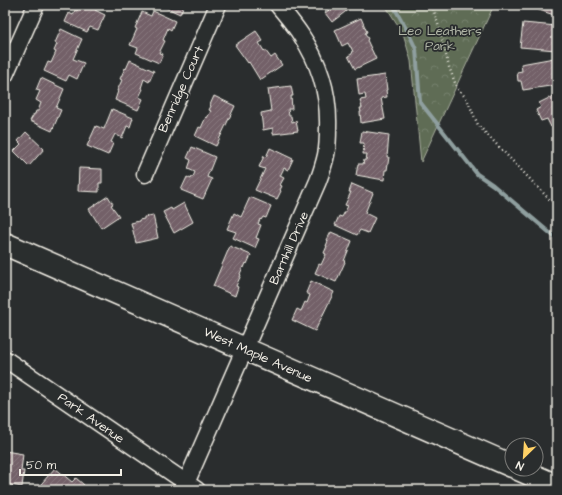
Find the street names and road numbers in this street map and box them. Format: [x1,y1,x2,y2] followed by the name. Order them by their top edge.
[154,42,209,136] street label: Benridge Court
[265,208,313,288] street label: Barnhill Drive
[201,323,315,387] street label: West Maple Avenue
[54,388,128,448] street label: Park Avenue

